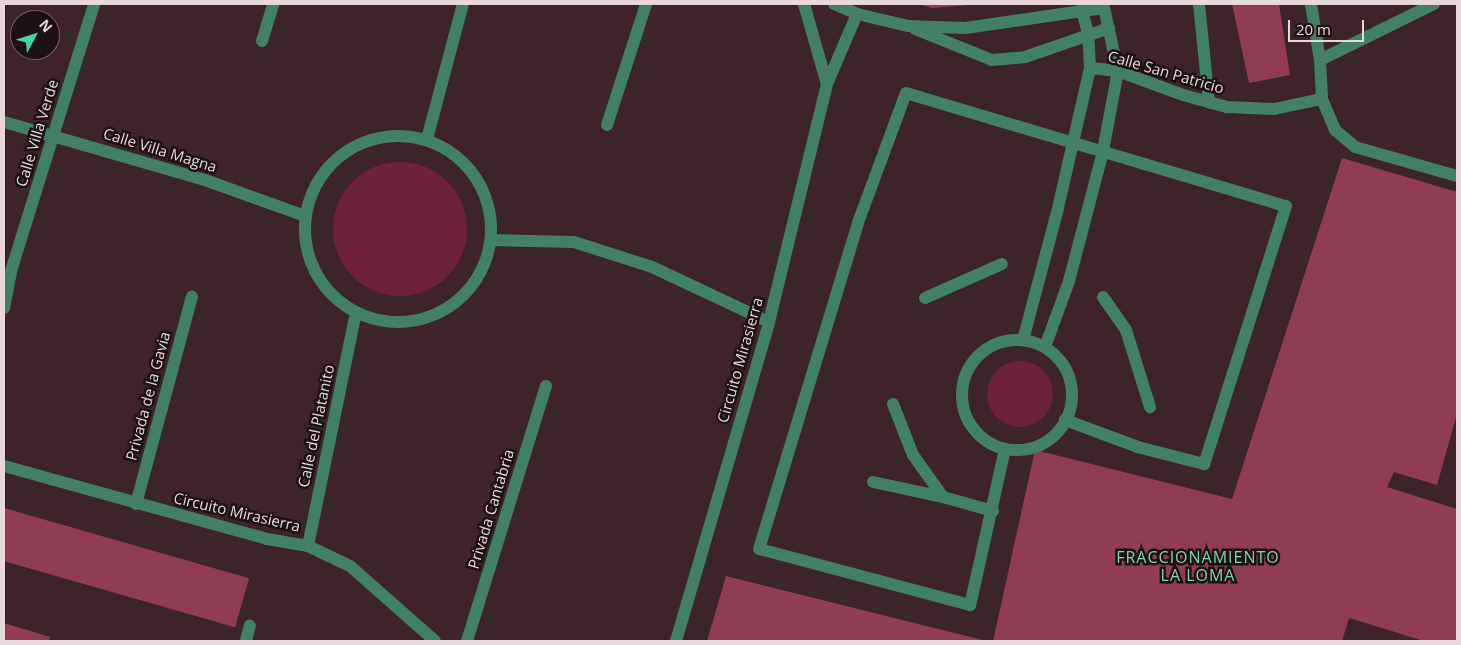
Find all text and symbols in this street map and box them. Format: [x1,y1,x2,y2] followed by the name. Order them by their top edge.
[10,10,60,60] north arrow
[1291,10,1367,42] scale bar
[35,15,57,36] text: N
[1296,19,1331,39] text: 20 m
[1106,47,1226,97] street label: Calle San Patricio
[12,77,62,189] street label: Calle Villa Verde
[101,124,219,176] street label: Calle Villa Magna
[714,295,766,425] street label: Circuito Mirasierra
[122,330,174,462] street label: Privada de la Gavia
[294,363,338,489] street label: Calle del Platanito
[464,447,518,571] street label: Privada Cantabria
[172,489,302,535] street label: Circuito Mirasierra
[1114,547,1282,585] district label: FRACCIONAMIENTO LA LOMA

